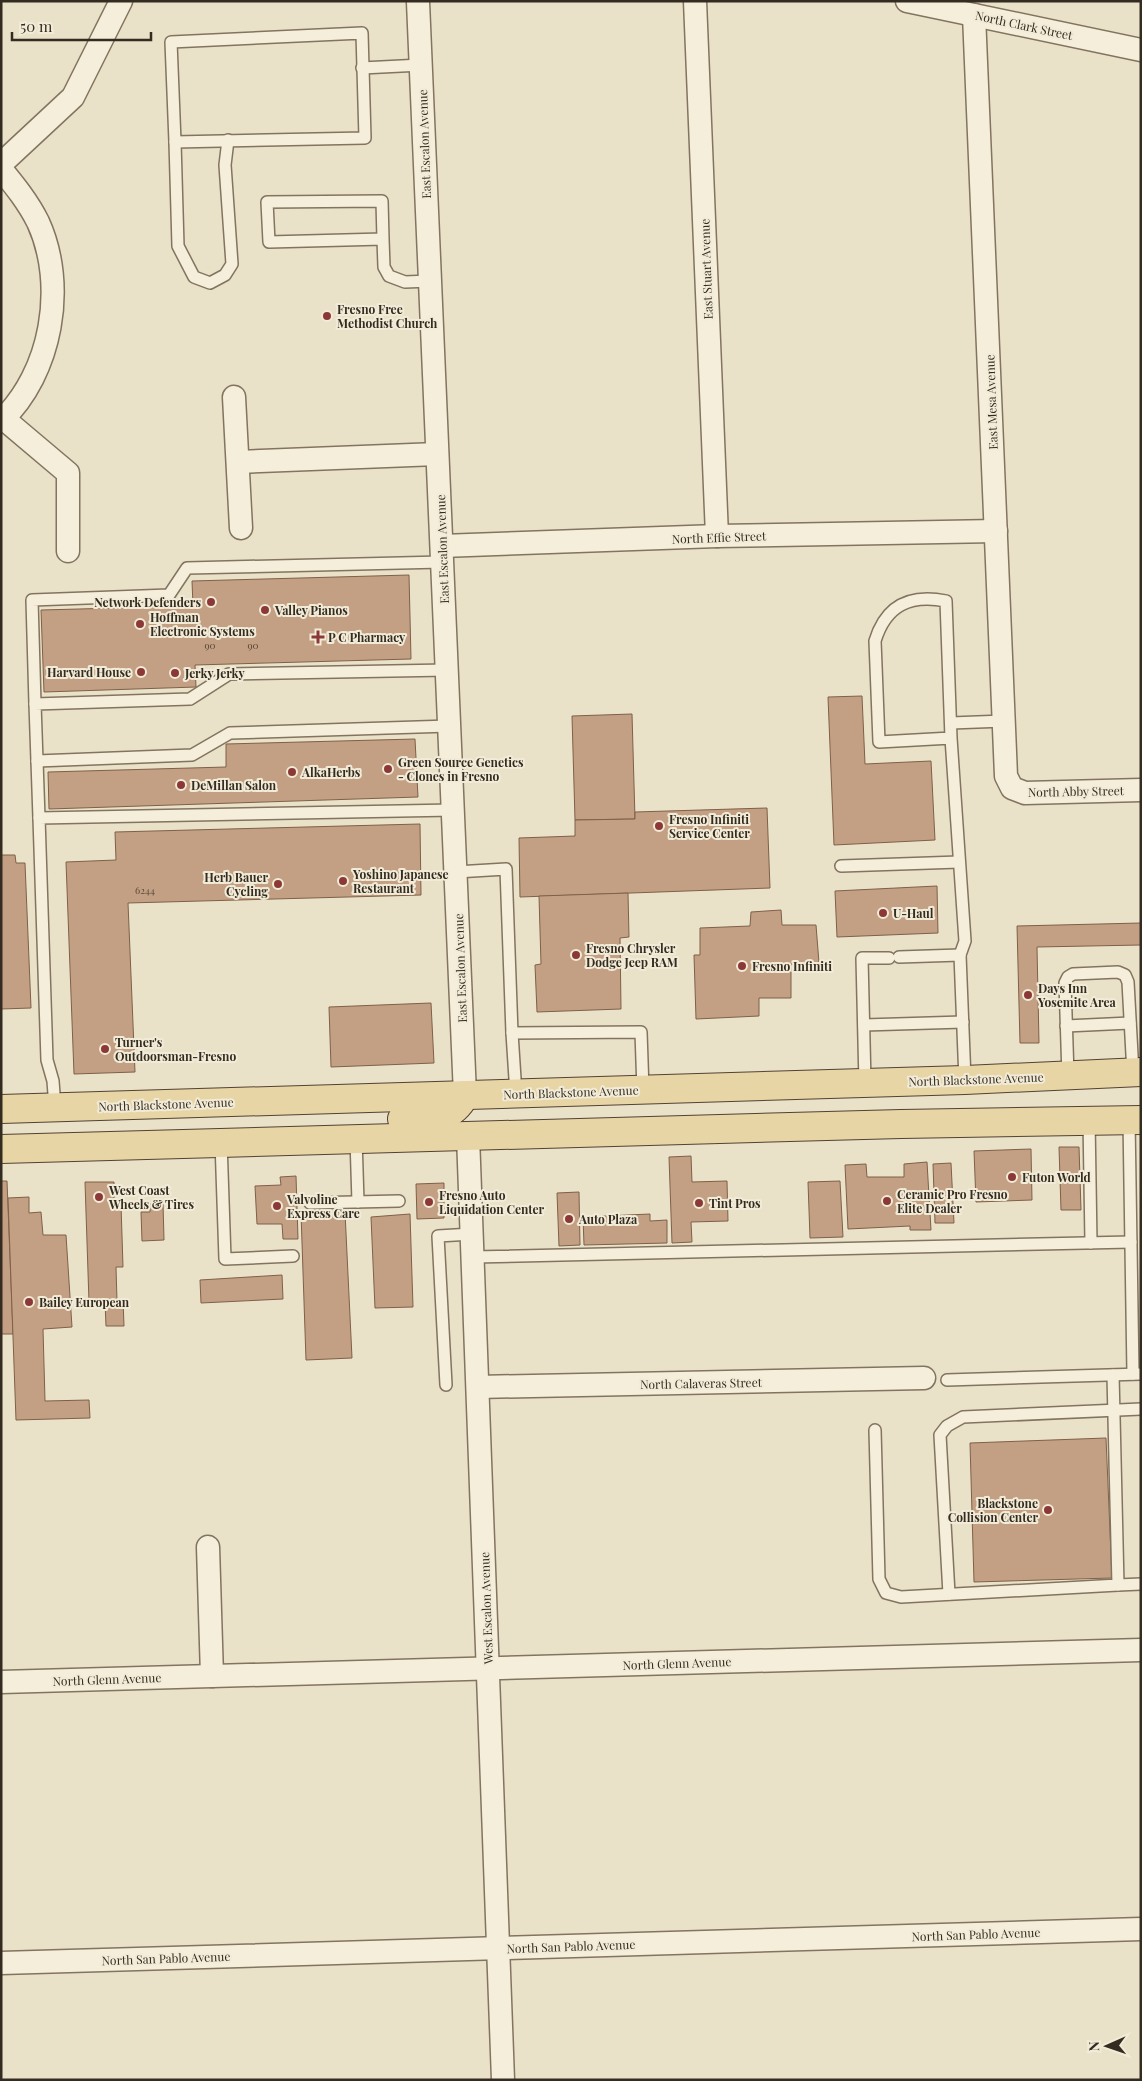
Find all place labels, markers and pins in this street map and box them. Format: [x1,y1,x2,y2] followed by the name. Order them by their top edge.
[337,301,438,331] place label: Fresno Free Methodist Church
[321,310,333,322] marker: Fresno Free Methodist Church
[94,594,201,610] place label: Network Defenders
[205,596,217,608] marker: Network Defenders
[274,602,348,618] place label: Valley Pianos
[259,604,271,616] marker: Valley Pianos
[150,609,255,639] place label: Hoffman Electronic Systems
[134,618,146,630] marker: Hoffman Electronic Systems
[328,629,406,645] place label: P C Pharmacy
[312,631,324,643] marker: P C Pharmacy
[47,664,131,680] place label: Harvard House
[184,665,246,681] place label: Jerky Jerky
[135,666,147,678] marker: Harvard House
[169,667,181,679] marker: Jerky Jerky
[398,754,524,784] place label: Green Source Genetics - Clones in Fresno
[382,763,394,775] marker: Green Source Genetics - Clones in Fresno
[301,764,361,780] place label: AlkaHerbs
[286,766,298,778] marker: AlkaHerbs
[191,777,277,793] place label: DeMillan Salon
[175,779,187,791] marker: DeMillan Salon
[669,811,750,841] place label: Fresno Infiniti Service Center
[653,820,665,832] marker: Fresno Infiniti Service Center
[352,866,449,896] place label: Yoshino Japanese Restaurant
[204,869,268,899] place label: Herb Bauer Cycling
[337,875,349,887] marker: Yoshino Japanese Restaurant
[272,878,284,890] marker: Herb Bauer Cycling
[893,905,934,921] place label: U-Haul
[877,907,889,919] marker: U-Haul
[586,940,678,970] place label: Fresno Chrysler Dodge Jeep RAM
[570,949,582,961] marker: Fresno Chrysler Dodge Jeep RAM
[752,958,832,974] place label: Fresno Infiniti
[736,960,748,972] marker: Fresno Infiniti
[1037,980,1116,1010] place label: Days Inn Yosemite Area
[1022,989,1034,1001] marker: Days Inn Yosemite Area
[115,1034,236,1064] place label: Turner's Outdoorsman-Fresno
[99,1043,111,1055] marker: Turner's Outdoorsman-Fresno
[1022,1169,1091,1185] place label: Futon World
[1006,1171,1018,1183] marker: Futon World
[108,1182,194,1212] place label: West Coast Wheels & Tires
[897,1186,1008,1216] place label: Ceramic Pro Fresno Elite Dealer
[439,1187,544,1217] place label: Fresno Auto Liquidation Center
[93,1191,105,1203] marker: West Coast Wheels & Tires
[286,1191,360,1221] place label: Valvoline Express Care
[709,1195,761,1211] place label: Tint Pros
[881,1195,893,1207] marker: Ceramic Pro Fresno Elite Dealer
[423,1196,435,1208] marker: Fresno Auto Liquidation Center
[693,1197,705,1209] marker: Tint Pros
[271,1200,283,1212] marker: Valvoline Express Care
[578,1211,638,1227] place label: Auto Plaza
[563,1213,575,1225] marker: Auto Plaza
[39,1294,130,1310] place label: Bailey European
[23,1296,35,1308] marker: Bailey European
[948,1495,1038,1525] place label: Blackstone Collision Center
[1042,1504,1054,1516] marker: Blackstone Collision Center

